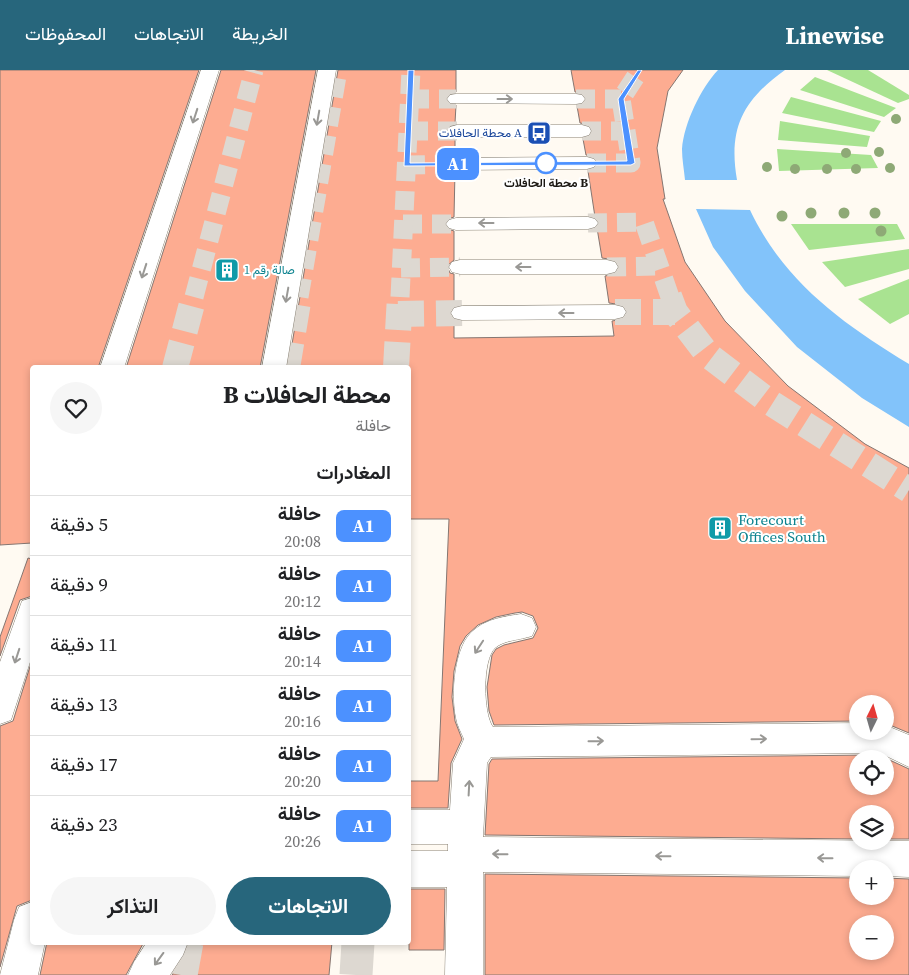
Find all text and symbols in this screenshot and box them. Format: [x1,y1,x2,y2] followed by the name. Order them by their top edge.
[785,19,884,52] text: Linewise
[25,21,106,46] text: المحفوظات
[134,21,204,46] text: الاتجاهات
[232,21,288,46] text: الخريطة
[496,94,512,104] one-way arrow
[190,108,199,124] one-way arrow
[313,110,323,126] one-way arrow
[526,120,552,146] bus stop icon: محطة الحافلات A
[439,125,522,141] place label: محطة الحافلات A
[436,148,480,180] line badge: A1
[447,151,469,176] text: A1
[535,152,557,174] marker: محطة الحافلات B
[504,175,588,191] place label: محطة الحافلات B
[479,219,495,228] one-way arrow
[214,257,240,283] building icon: صالة رقم 1
[139,262,148,278] one-way arrow
[244,262,295,278] place label: صالة رقم 1
[515,262,532,272] one-way arrow
[281,287,291,303] one-way arrow
[559,308,575,318] one-way arrow
[223,378,391,411] text: محطة الحافلات B
[50,382,102,434] button: heart
[355,414,391,436] text: حافلة
[316,459,391,485] text: المغادرات
[278,500,321,526] text: حافلة
[738,509,826,547] place label: Forecourt Offices South
[50,511,108,537] text: 5 دقيقة
[353,513,374,538] text: A1
[707,515,733,541] building icon: Forecourt Offices South
[284,530,321,552] text: 20:08
[278,560,321,586] text: حافلة
[50,571,108,597] text: 9 دقيقة
[353,573,374,598] text: A1
[284,590,321,612] text: 20:12
[278,620,321,646] text: حافلة
[50,631,117,657] text: 11 دقيقة
[353,633,374,658] text: A1
[474,640,485,654] one-way arrow
[12,648,22,664] one-way arrow
[284,650,321,672] text: 20:14
[278,680,321,706] text: حافلة
[50,691,117,717] text: 13 دقيقة
[353,693,374,718] text: A1
[849,695,894,740] north arrow
[849,695,894,960] map controls
[284,710,321,732] text: 20:16
[750,734,766,744] one-way arrow
[588,736,604,746] one-way arrow
[278,740,321,766] text: حافلة
[849,750,894,795] button: locate
[50,751,117,777] text: 17 دقيقة
[353,753,374,778] text: A1
[284,770,321,792] text: 20:20
[464,780,473,796] one-way arrow
[278,800,321,826] text: حافلة
[849,805,894,850] button: layers
[50,811,117,837] text: 23 دقيقة
[353,813,374,838] text: A1
[284,830,321,852] text: 20:26
[493,849,509,859] one-way arrow
[655,851,672,861] one-way arrow
[818,853,834,863] one-way arrow
[849,860,894,905] button: +
[50,877,216,935] button: التذاكر
[226,877,391,935] button: الاتجاهات
[849,915,894,960] button: −
[153,952,164,965] one-way arrow

